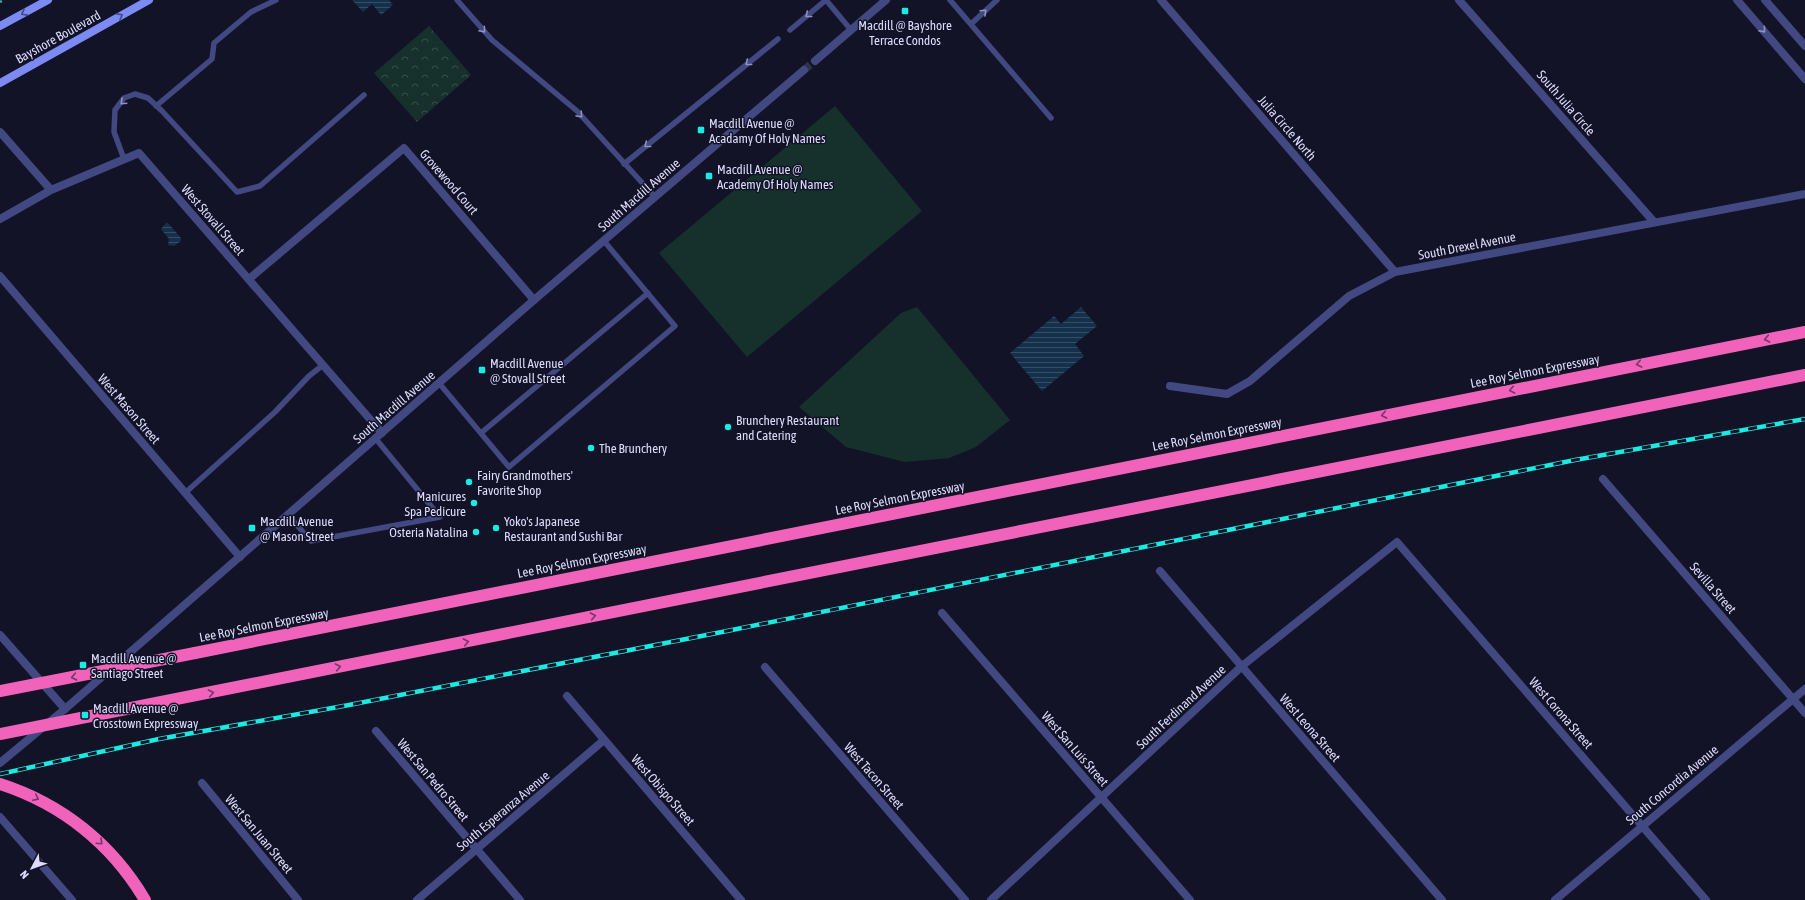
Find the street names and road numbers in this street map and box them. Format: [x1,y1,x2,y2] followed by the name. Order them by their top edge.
[13,7,103,67] street label: Bayshore Boulevard
[1534,67,1598,139] street label: South Julia Circle
[1255,93,1319,163] street label: Julia Circle North
[417,146,481,218] street label: Grovewood Court
[595,155,683,234] street label: South Macdill Avenue
[178,182,248,259] street label: West Stovall Street
[1417,229,1517,263] street label: South Drexel Avenue
[1469,351,1602,391] street label: Lee Roy Selmon Expressway
[350,367,438,446] street label: South Macdill Avenue
[95,371,163,447] street label: West Mason Street
[1151,414,1284,454] street label: Lee Roy Selmon Expressway
[834,478,967,518] street label: Lee Roy Selmon Expressway
[516,541,649,581] street label: Lee Roy Selmon Expressway
[1687,559,1739,617] street label: Sevilla Street
[198,605,331,645] street label: Lee Roy Selmon Expressway
[1133,662,1229,752] street label: South Ferdinand Avenue
[1526,674,1596,752] street label: West Corona Street
[1277,691,1344,765] street label: West Leona Street
[1039,709,1112,790] street label: West San Luis Street
[394,736,472,825] street label: West San Pedro Street
[841,740,907,813] street label: West Tacon Street
[1623,742,1721,828] street label: South Concordia Avenue
[628,752,698,829] street label: West Obispo Street
[454,768,552,854] street label: South Esperanza Avenue
[222,792,296,876] street label: West San Juan Street

